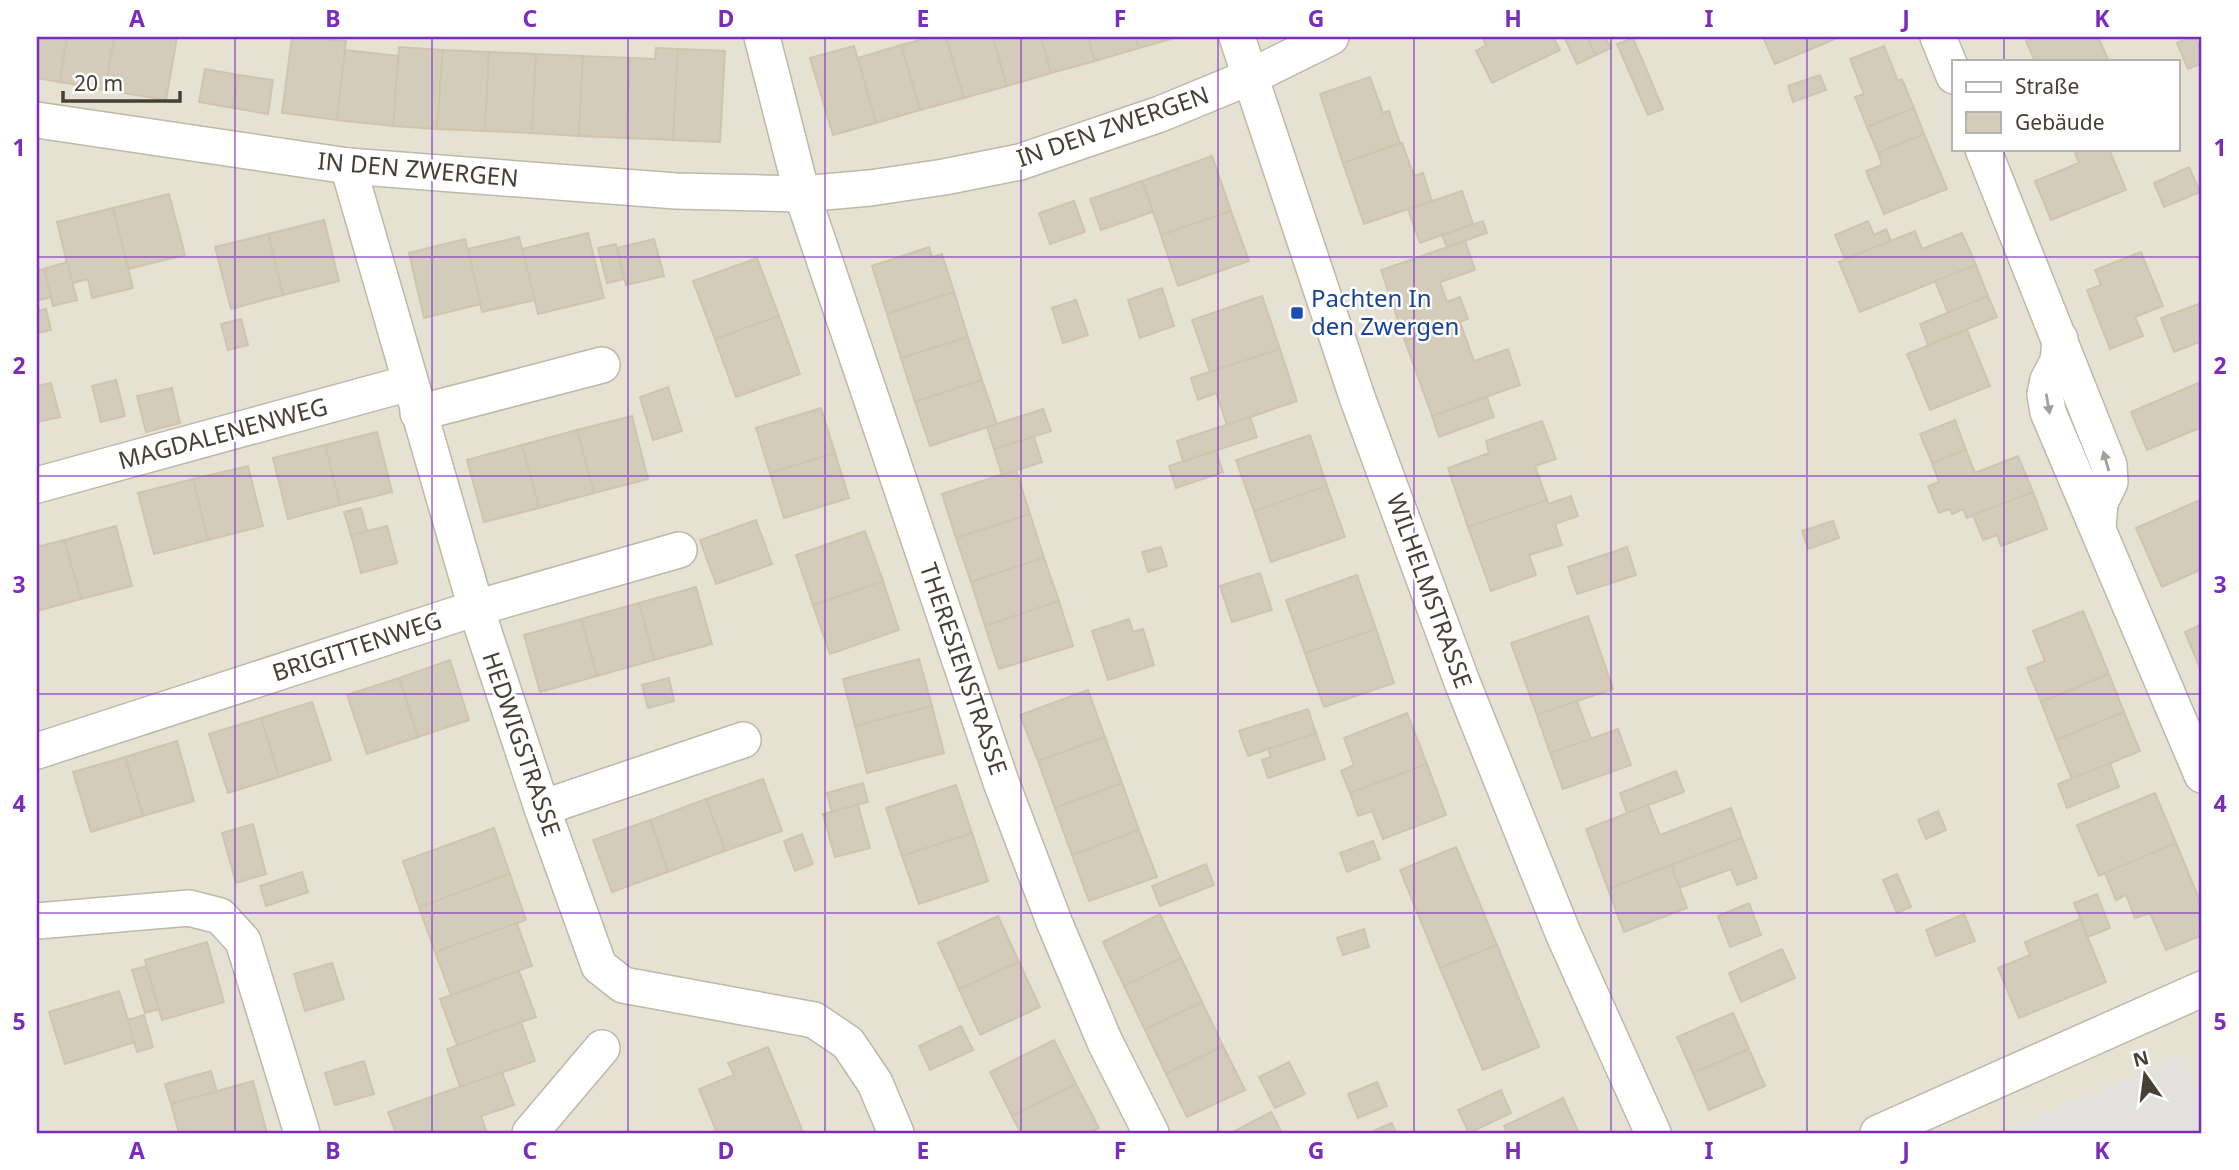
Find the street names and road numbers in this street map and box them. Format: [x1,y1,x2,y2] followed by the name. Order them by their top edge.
[1012,77,1213,174] street label: IN DEN ZWERGEN
[316,143,520,194] street label: IN DEN ZWERGEN
[114,389,331,476] street label: MAGDALENENWEG
[1380,489,1481,692] street label: WILHELMSTRASSE
[913,558,1016,779] street label: THERESIENSTRASSE
[268,603,445,688] street label: BRIGITTENWEG
[475,647,569,840] street label: HEDWIGSTRASSE

